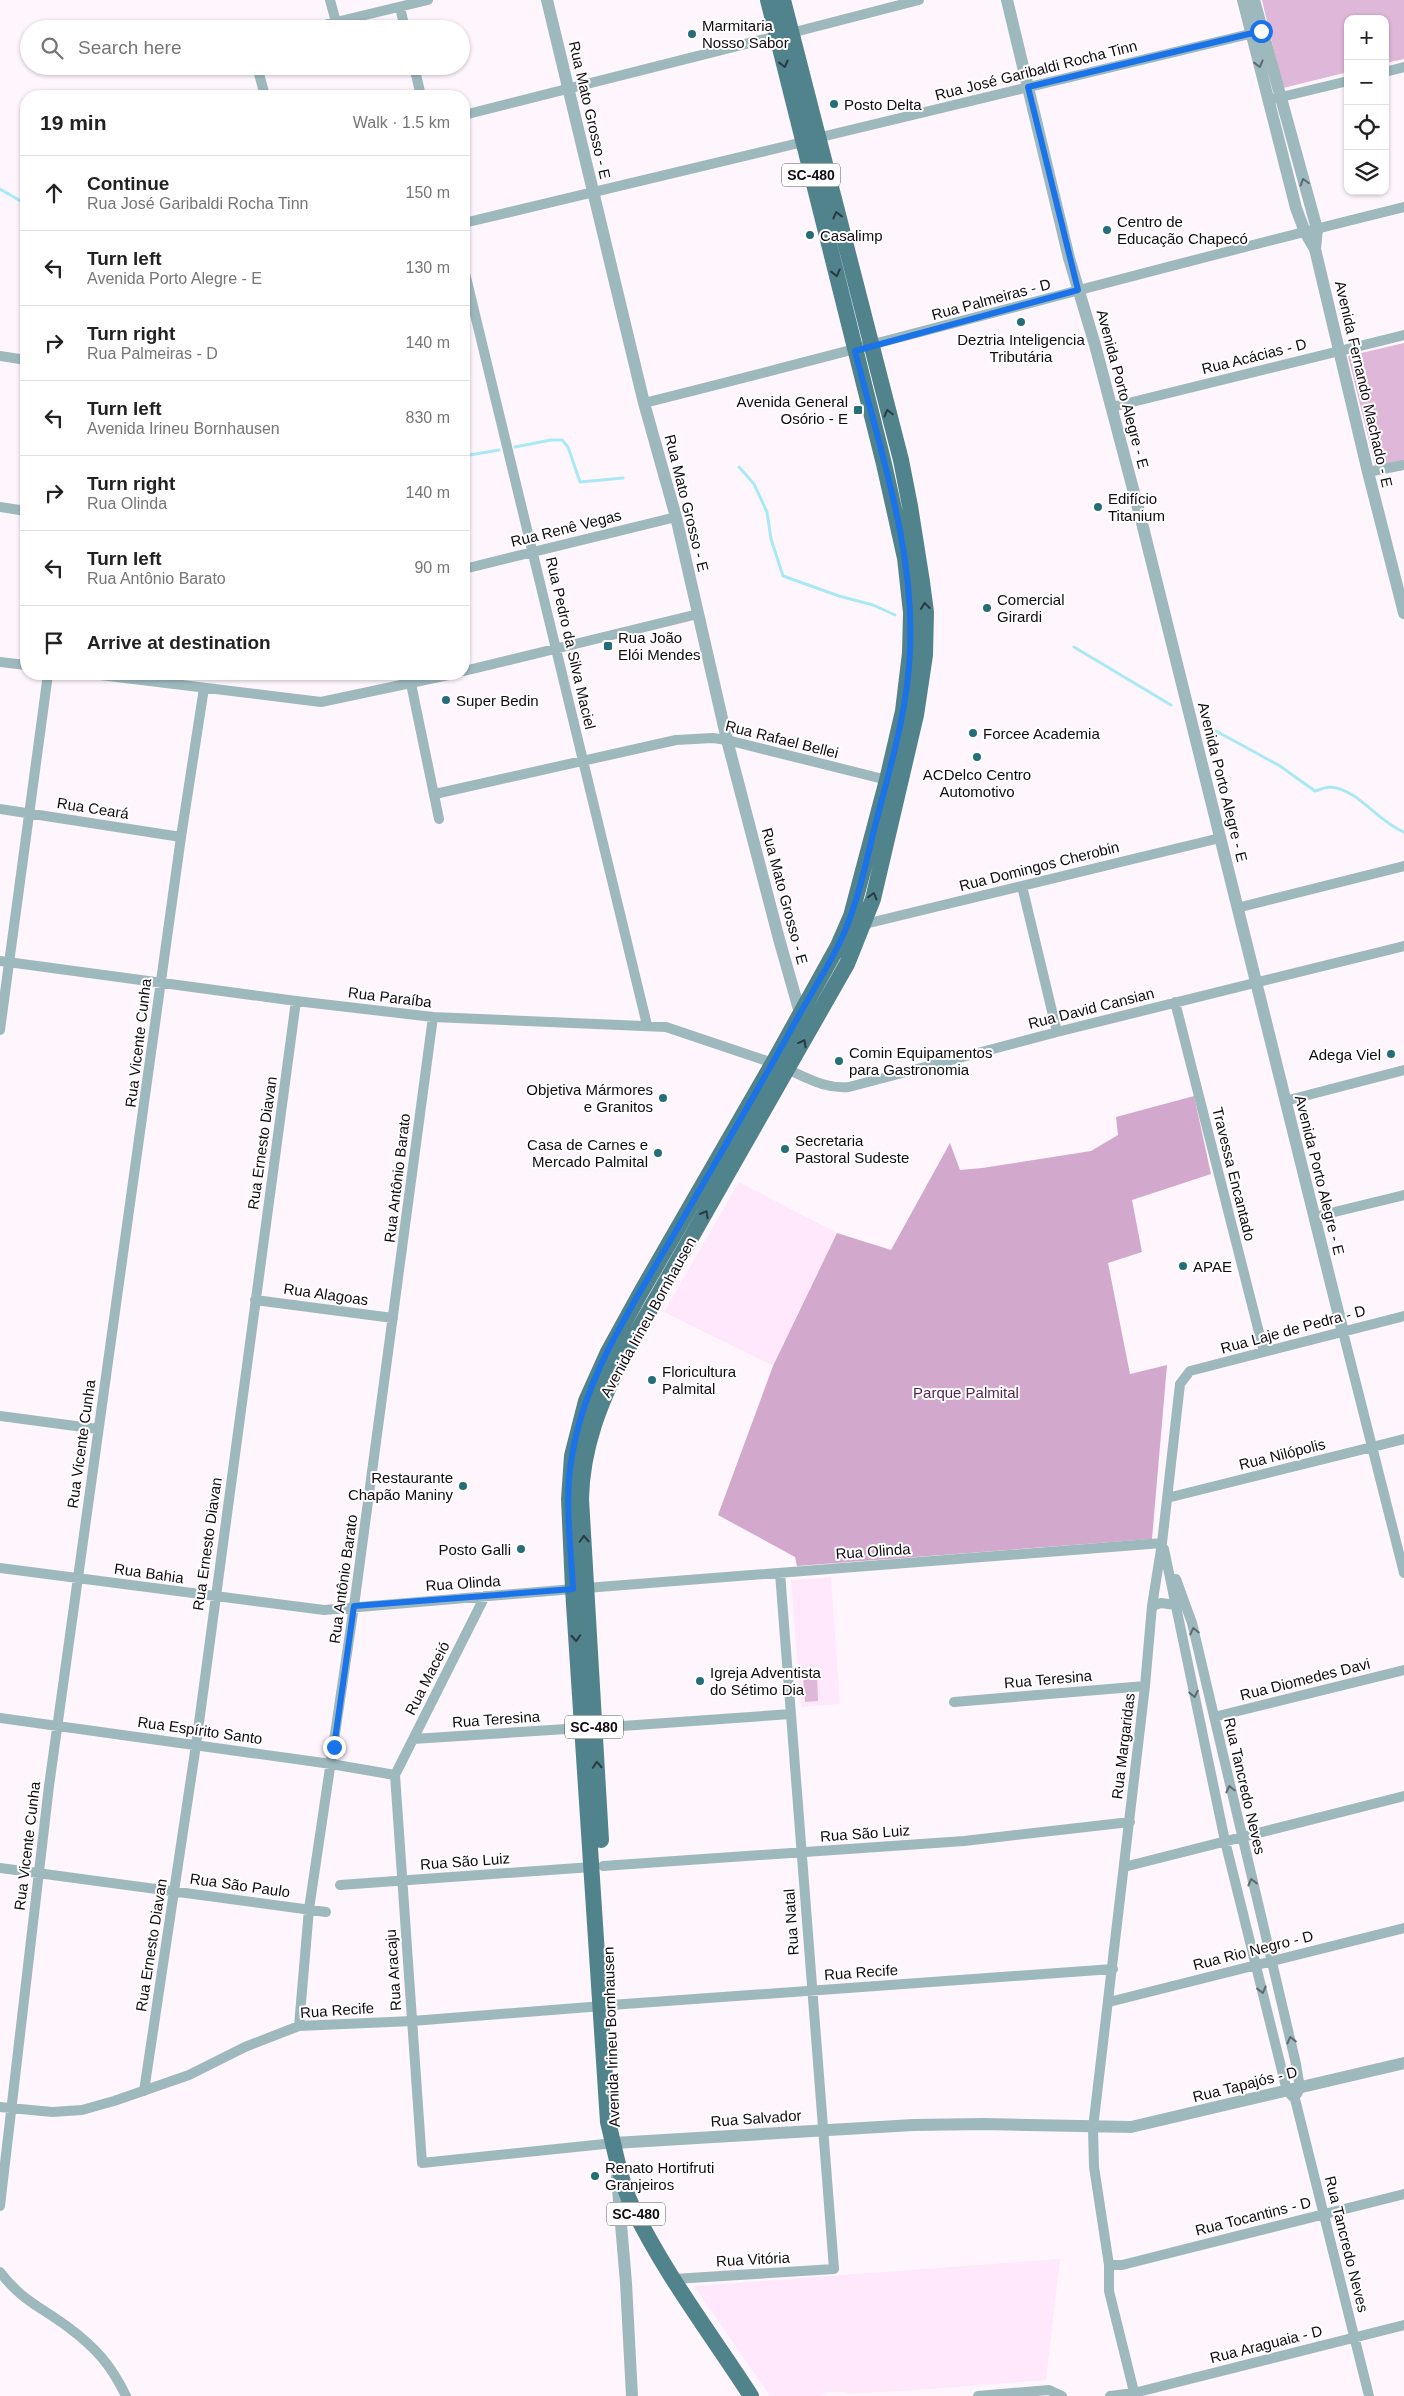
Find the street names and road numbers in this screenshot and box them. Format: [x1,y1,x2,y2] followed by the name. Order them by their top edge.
[933,37,1139,103] street label: Rua José Garibaldi Rocha Tinn
[566,39,614,181] street label: Rua Mato Grosso - E
[782,164,840,186] road number: SC-480
[930,275,1053,323] street label: Rua Palmeiras - D
[1332,279,1396,489] street label: Avenida Fernando Machado - E
[1094,308,1152,470] street label: Avenida Porto Alegre - E
[1200,335,1308,377] street label: Rua Acácias - D
[662,433,712,573] street label: Rua Mato Grosso - E
[509,506,623,550] street label: Rua Renê Vegas
[543,555,599,731] street label: Rua Pedro da Silva Maciel
[1195,700,1251,864] street label: Avenida Porto Alegre - E
[724,717,840,761] street label: Rua Rafael Bellei
[56,794,131,822] street label: Rua Ceará
[759,826,811,966] street label: Rua Mato Grosso - E
[957,838,1121,894] street label: Rua Domingos Cherobin
[122,977,154,1108] street label: Rua Vicente Cunha
[347,983,433,1011] street label: Rua Paraíba
[1026,984,1156,1032] street label: Rua David Cansian
[244,1075,280,1211] street label: Rua Ernesto Diavan
[1292,1093,1348,1257] street label: Avenida Porto Alegre - E
[1209,1105,1259,1243] street label: Travessa Encantado
[381,1112,413,1244] street label: Rua Antônio Barato
[597,1234,699,1400] street label: Avenida Irineu Bornhausen
[283,1280,369,1308] street label: Rua Alagoas
[1219,1301,1367,1357] street label: Rua Laje de Pedra - D
[64,1378,99,1509] street label: Rua Vicente Cunha
[1237,1435,1327,1473] street label: Rua Nilópolis
[189,1476,225,1612] street label: Rua Ernesto Diavan
[326,1513,360,1645] street label: Rua Antônio Barato
[835,1540,912,1562] street label: Rua Olinda
[113,1560,186,1586] street label: Rua Bahia
[425,1572,502,1594] street label: Rua Olinda
[401,1638,453,1718] street label: Rua Maceió
[1238,1655,1372,1703] street label: Rua Diomedes Davi
[1003,1667,1093,1691] street label: Rua Teresina
[1108,1692,1138,1800] street label: Rua Margaridas
[451,1707,541,1731] street label: Rua Teresina
[136,1713,264,1747] street label: Rua Espírito Santo
[565,1715,623,1738] road number: SC-480
[1221,1716,1269,1856] street label: Rua Tancredo Neves
[11,1780,43,1911] street label: Rua Vicente Cunha
[819,1821,911,1845] street label: Rua São Luiz
[419,1849,511,1873] street label: Rua São Luiz
[189,1870,291,1900] street label: Rua São Paulo
[132,1877,170,2013] street label: Rua Ernesto Diavan
[780,1888,802,1956] street label: Rua Natal
[1191,1927,1315,1973] street label: Rua Rio Negro - D
[382,1929,404,2011] street label: Rua Aracaju
[599,1946,623,2128] street label: Avenida Irineu Bornhausen
[823,1961,899,1983] street label: Rua Recife
[299,1999,375,2021] street label: Rua Recife
[1191,2063,1299,2105] street label: Rua Tapajós - D
[710,2106,802,2130] street label: Rua Salvador
[1322,2174,1372,2314] street label: Rua Tancredo Neves
[1193,2193,1313,2239] street label: Rua Tocantins - D
[607,2202,665,2226] road number: SC-480
[716,2249,791,2269] street label: Rua Vitória
[1208,2322,1324,2366] street label: Rua Araguaia - D

